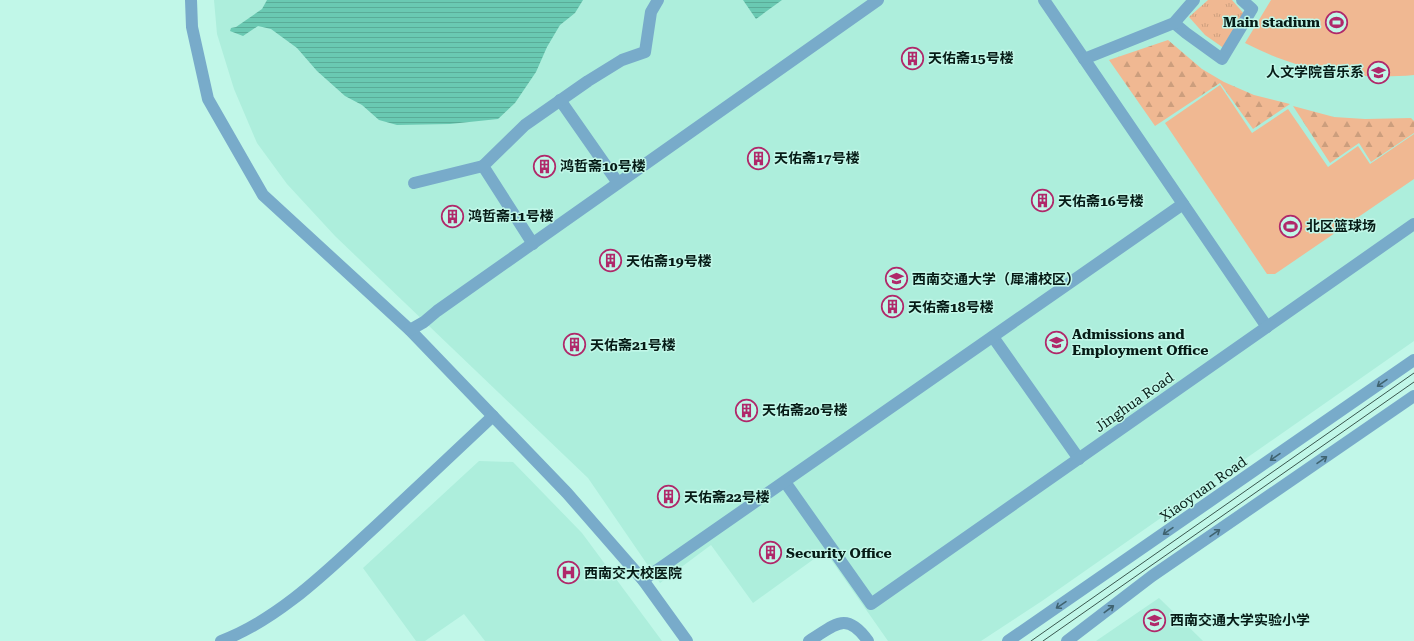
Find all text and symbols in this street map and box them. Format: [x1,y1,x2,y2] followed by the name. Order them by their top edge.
[1323,9,1349,35] sports icon: Main stadium
[1223,14,1320,30] place label: Main stadium
[899,45,925,71] building icon: 天佑斋15号楼
[928,50,1014,66] place label: 天佑斋15号楼
[1366,59,1392,85] school or university icon: 人文学院音乐系
[1266,64,1364,80] place label: 人文学院音乐系
[745,145,771,171] building icon: 天佑斋17号楼
[774,150,860,166] place label: 天佑斋17号楼
[531,153,557,179] building icon: 鸿哲斋10号楼
[560,158,646,174] place label: 鸿哲斋10号楼
[1029,188,1055,214] building icon: 天佑斋16号楼
[1058,193,1144,209] place label: 天佑斋16号楼
[440,203,466,229] building icon: 鸿哲斋11号楼
[468,208,554,224] place label: 鸿哲斋11号楼
[1277,213,1303,239] sports icon: 北区篮球场
[1306,218,1376,234] place label: 北区篮球场
[597,248,623,274] building icon: 天佑斋19号楼
[626,253,712,269] place label: 天佑斋19号楼
[884,266,910,292] school or university icon: 西南交通大学（犀浦校区）
[912,271,1080,287] place label: 西南交通大学（犀浦校区）
[879,294,905,320] building icon: 天佑斋18号楼
[908,299,994,315] place label: 天佑斋18号楼
[1072,326,1208,358] place label: Admissions and Employment Office
[1043,329,1069,355] school or university icon: Admissions and Employment Office
[562,332,588,358] building icon: 天佑斋21号楼
[590,337,676,353] place label: 天佑斋21号楼
[1092,369,1177,435] street label: Jinghua Road
[1377,379,1388,387] one-way arrow
[733,397,759,423] building icon: 天佑斋20号楼
[762,402,848,418] place label: 天佑斋20号楼
[1157,453,1250,525] street label: Xiaoyuan Road
[1270,453,1281,461] one-way arrow
[1316,456,1327,464] one-way arrow
[656,484,682,510] building icon: 天佑斋22号楼
[684,489,770,505] place label: 天佑斋22号楼
[1163,527,1174,535] one-way arrow
[1209,529,1220,537] one-way arrow
[758,540,784,566] building icon: Security Office
[786,545,892,561] place label: Security Office
[555,560,581,586] hospital icon: 西南交大校医院
[584,565,682,581] place label: 西南交大校医院
[1056,601,1067,609] one-way arrow
[1103,605,1114,613] one-way arrow
[1142,607,1168,633] school or university icon: 西南交通大学实验小学
[1170,612,1310,628] place label: 西南交通大学实验小学

